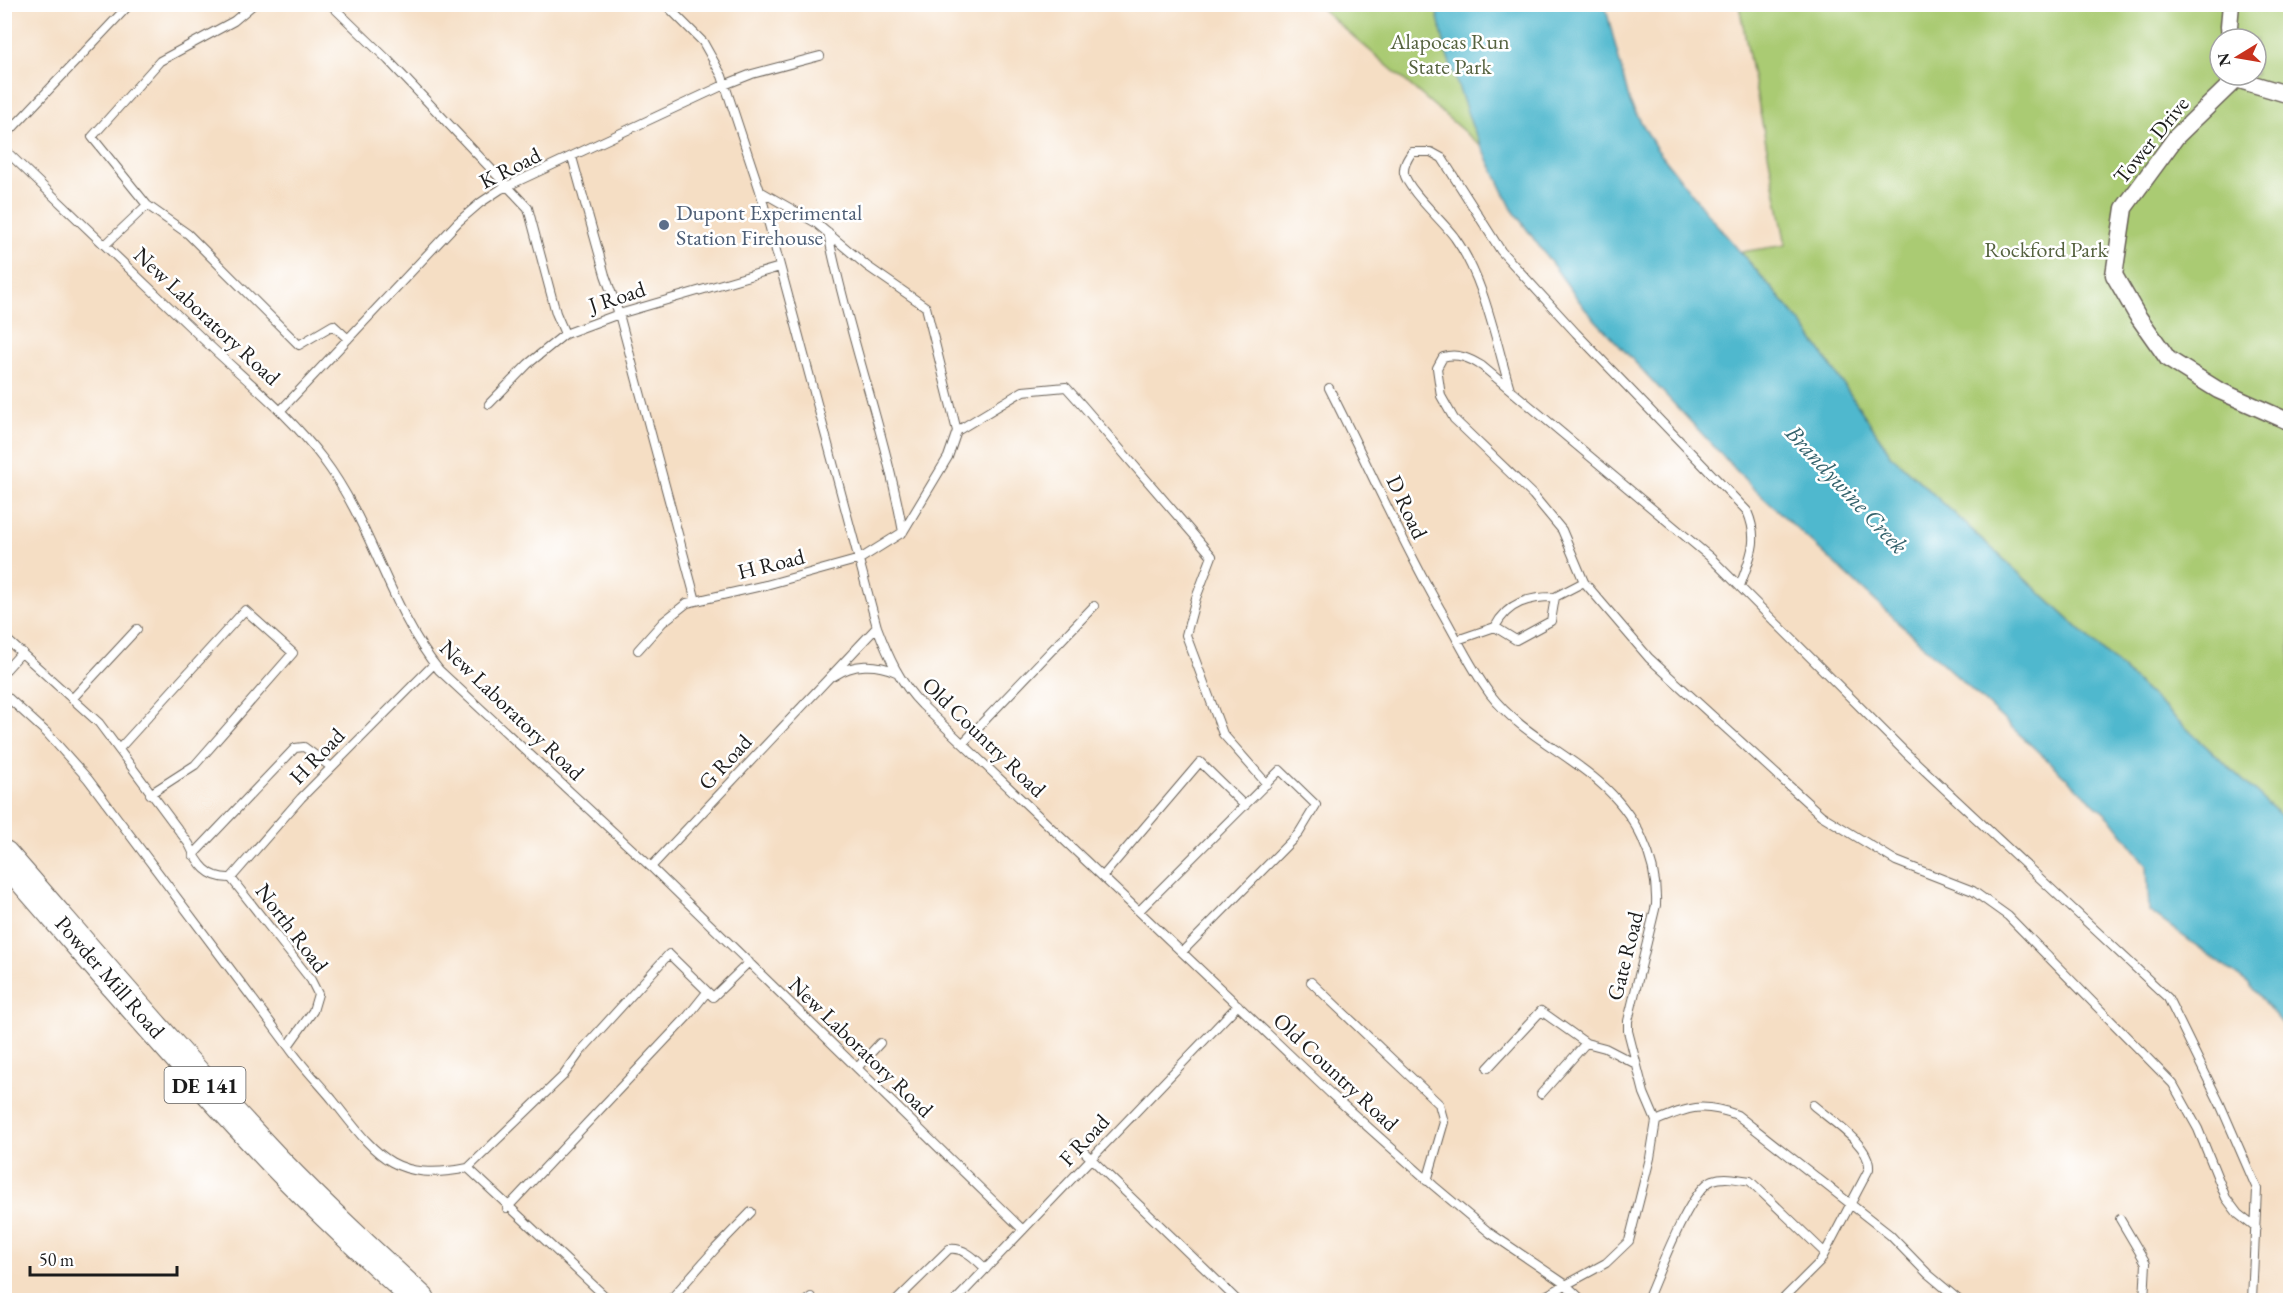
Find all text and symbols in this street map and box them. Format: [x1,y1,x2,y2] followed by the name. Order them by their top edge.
[1389,27,1510,81] park label: Alapocas Run State Park
[2208,27,2268,87] north arrow
[2212,51,2235,68] text: N
[2107,90,2196,190] street label: Tower Drive
[474,140,547,196] street label: K Road
[676,198,862,252] place label: Dupont Experimental Station Firehouse
[657,218,671,232] marker: Dupont Experimental Station Firehouse
[1984,235,2108,264] park label: Rockford Park
[127,240,287,392] street label: New Laboratory Road
[583,274,650,320] street label: J Road
[1778,417,1915,560] water label: Brandywine Creek
[1380,470,1435,544] street label: D Road
[734,541,808,586] street label: H Road
[433,633,591,787] street label: New Laboratory Road
[916,670,1053,804] street label: Old Country Road
[283,721,352,791] street label: H Road
[692,727,759,796] street label: G Road
[249,878,335,979] street label: North Road
[1600,908,1650,1004] street label: Gate Road
[49,909,172,1045] street label: Powder Mill Road
[782,970,940,1124] street label: New Laboratory Road
[1267,1006,1406,1138] street label: Old Country Road
[164,1067,246,1103] road number: DE 141
[1052,1107,1116,1172] street label: F Road
[30,1239,177,1277] scale bar
[39,1248,74,1271] text: 50 m

